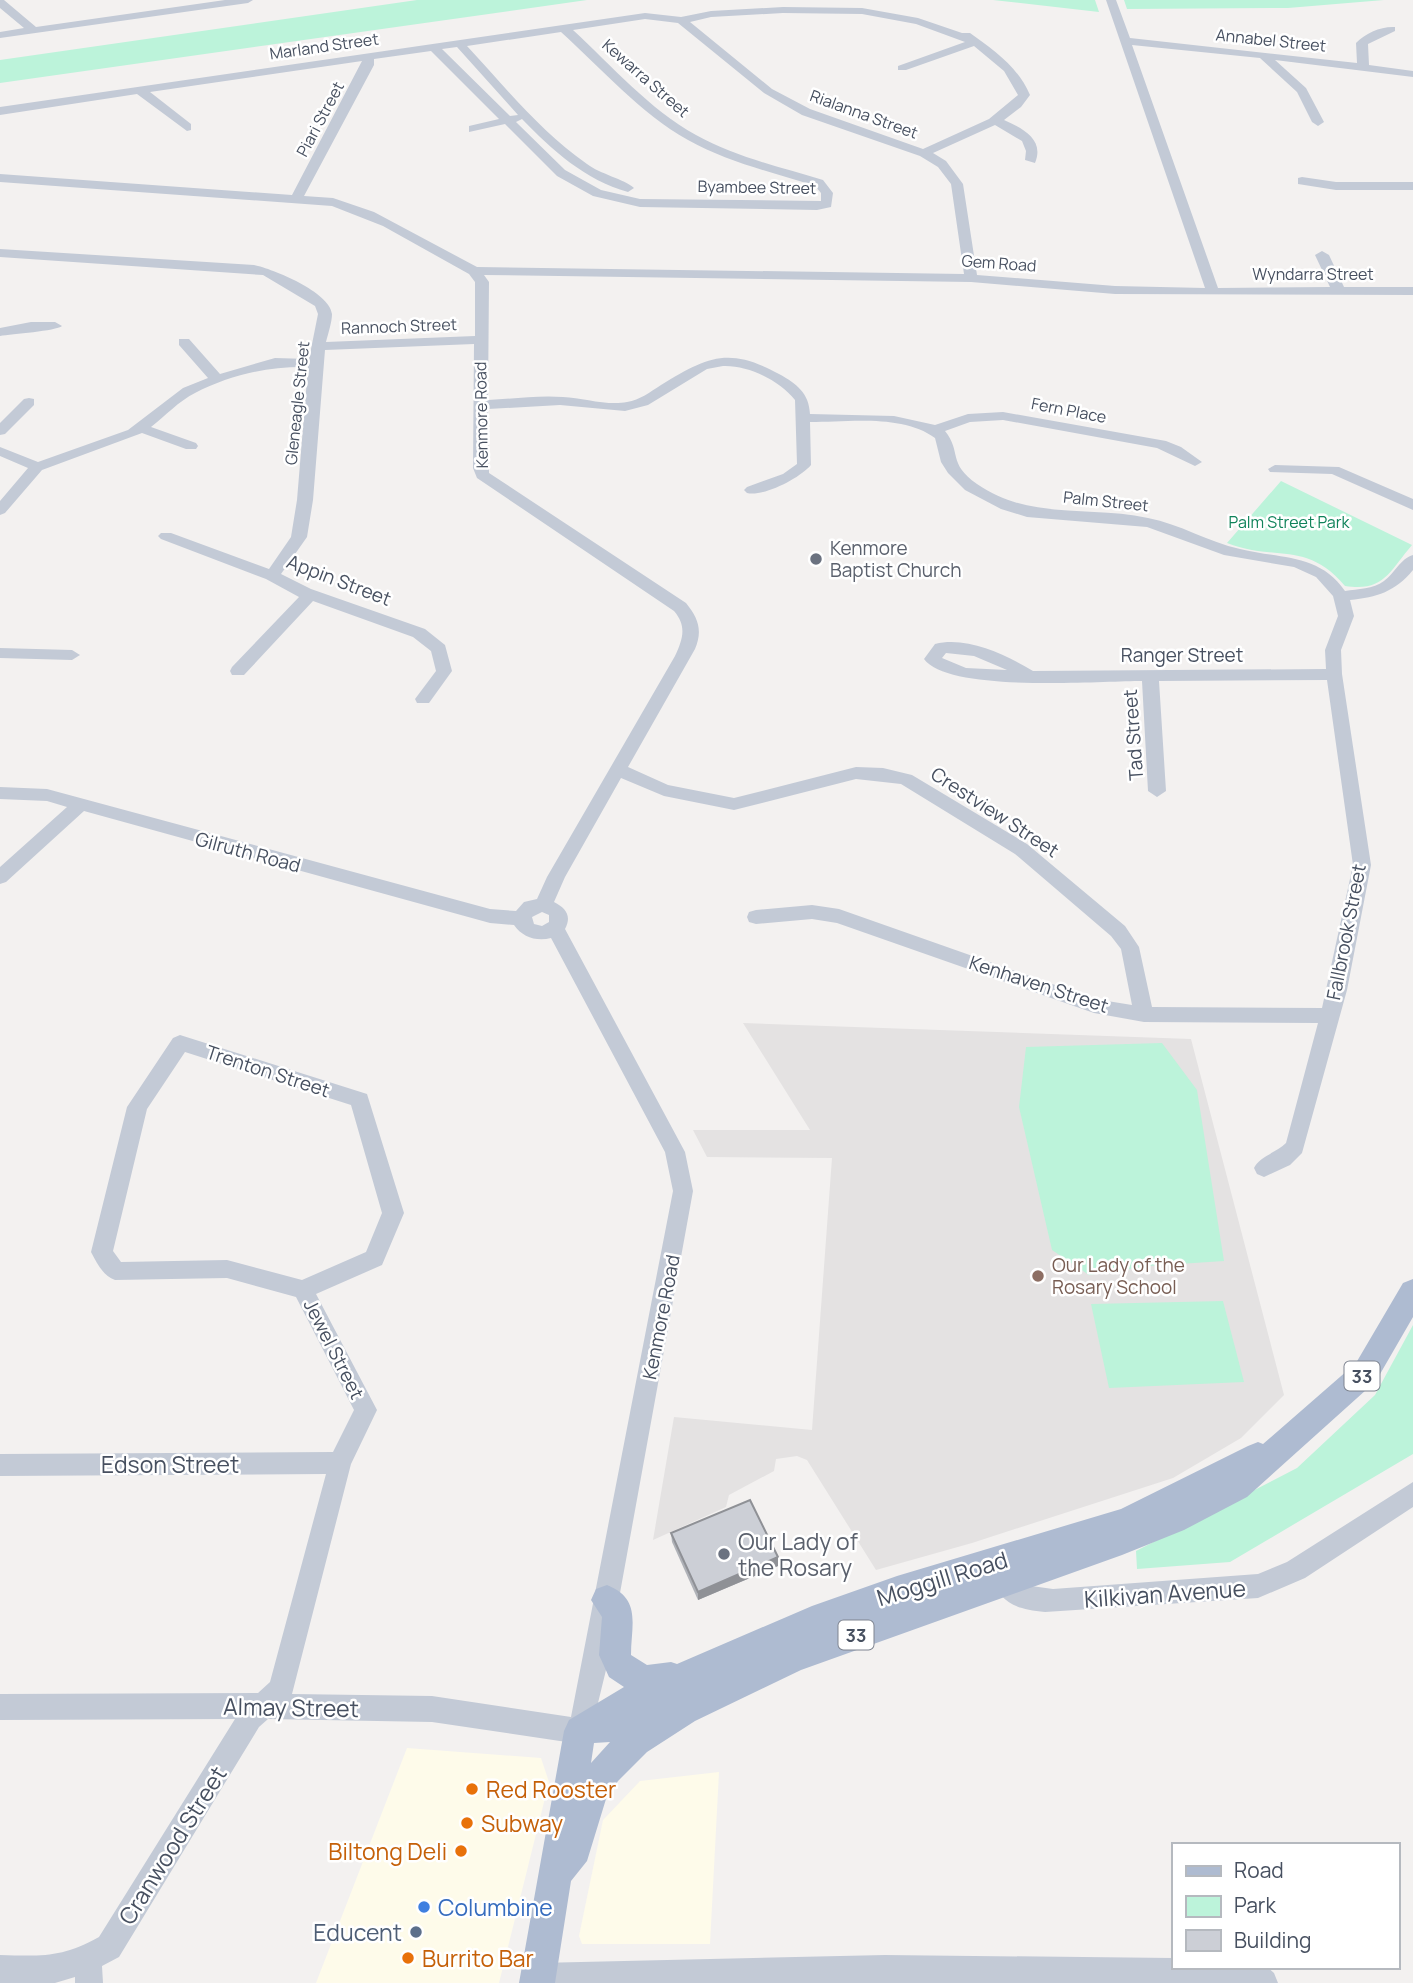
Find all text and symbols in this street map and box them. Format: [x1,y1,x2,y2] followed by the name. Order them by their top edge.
[1215,23,1327,57] street label: Annabel Street
[268,27,380,65] street label: Marland Street
[598,34,694,122] street label: Kewarra Street
[291,78,349,160] street label: Piari Street
[807,84,921,144] street label: Rialanna Street
[697,175,817,199] street label: Byambee Street
[961,249,1037,277] street label: Gem Road
[1252,263,1374,285] street label: Wyndarra Street
[341,313,457,339] street label: Rannoch Street
[280,340,314,466] street label: Gleneagle Street
[469,362,493,468] street label: Kenmore Road
[1030,392,1108,428] street label: Fern Place
[1062,486,1150,516] street label: Palm Street
[1229,511,1350,533] park label: Palm Street Park
[830,535,962,583] place label: Kenmore Baptist Church
[283,548,395,612] street label: Appin Street
[808,551,824,567] marker: Kenmore Baptist Church
[1121,642,1243,668] street label: Ranger Street
[1117,688,1149,782] street label: Tad Street
[926,761,1064,863] street label: Crestview Street
[192,825,304,879] street label: Gilruth Road
[1320,862,1372,1002] street label: Fallbrook Street
[966,949,1112,1019] street label: Kenhaven Street
[203,1039,333,1103] street label: Trenton Street
[636,1252,686,1382] street label: Kenmore Road
[1052,1252,1185,1300] place label: Our Lady of the Rosary School
[1030,1268,1046,1284] marker: Our Lady of the Rosary School
[298,1295,370,1403] street label: Jewel Street
[1344,1362,1380,1391] road number: 33
[101,1448,239,1480] street label: Edson Street
[738,1525,858,1583] place label: Our Lady of the Rosary
[873,1543,1011,1613] street label: Moggill Road
[716,1546,732,1562] marker: Our Lady of the Rosary
[1083,1571,1247,1615] street label: Kilkivan Avenue
[838,1620,874,1650] road number: 33
[223,1690,359,1724] street label: Almay Street
[110,1760,234,1930] street label: Cranwood Street
[486,1773,616,1805] place label: Red Rooster
[464,1781,480,1797] marker: Red Rooster
[481,1807,563,1839] place label: Subway
[459,1815,475,1831] marker: Subway
[328,1835,447,1867] place label: Biltong Deli
[453,1843,469,1859] marker: Biltong Deli
[1172,1843,1399,1969] legend
[1234,1856,1284,1884] text: Road
[438,1891,553,1923] place label: Columbine
[1234,1891,1276,1919] text: Park
[416,1899,432,1915] marker: Columbine
[313,1916,402,1948] place label: Educent
[408,1924,424,1940] marker: Educent
[1234,1926,1311,1954] text: Building
[422,1942,534,1974] place label: Burrito Bar
[400,1950,416,1966] marker: Burrito Bar

